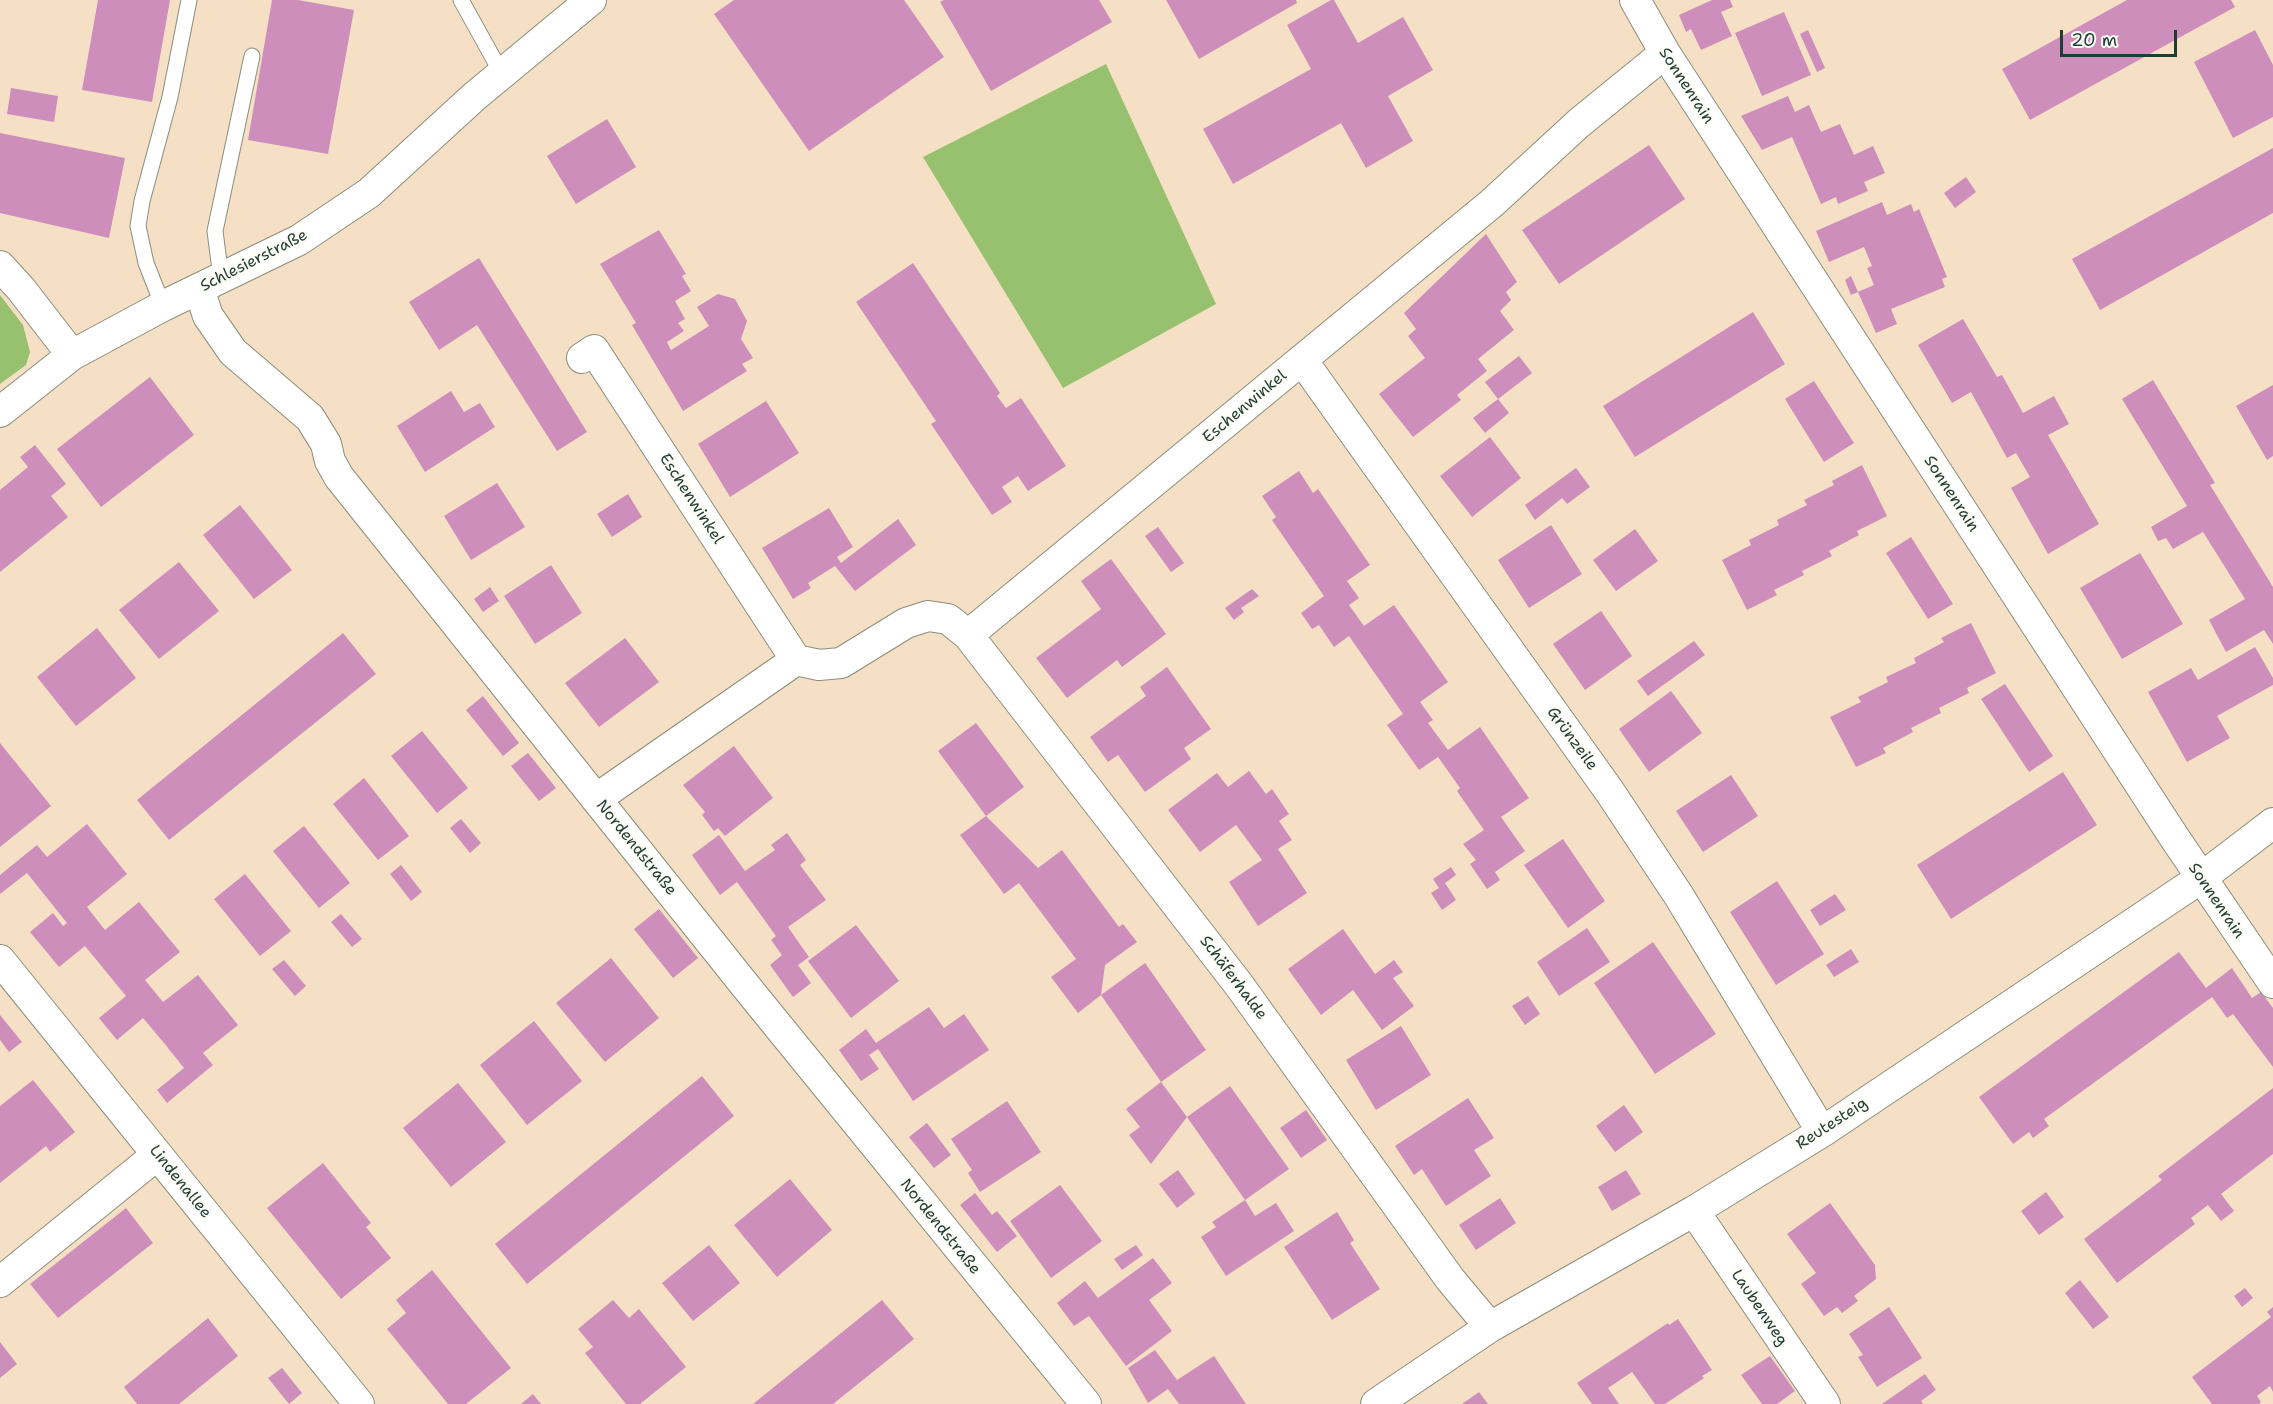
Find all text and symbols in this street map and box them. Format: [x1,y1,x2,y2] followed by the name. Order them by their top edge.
[2063,18,2180,56] scale bar
[2071,28,2117,52] text: 20 m
[1654,44,1718,128] street label: Sonnenrain
[197,226,311,296] street label: Schlesierstraße
[1199,366,1291,448] street label: Eschenwinkel
[655,450,727,548] street label: Eschenwinkel
[1919,452,1983,536] street label: Sonnenrain
[1542,703,1602,775] street label: Grünzeile
[592,796,680,900] street label: Nordendstraße
[2184,860,2248,942] street label: Sonnenrain
[1195,932,1271,1024] street label: Schäferhalde
[1793,1094,1871,1154] street label: Reutesteig
[145,1142,215,1222] street label: Lindenallee
[896,1175,984,1279] street label: Nordendstraße
[1726,1266,1792,1350] street label: Laubenweg

